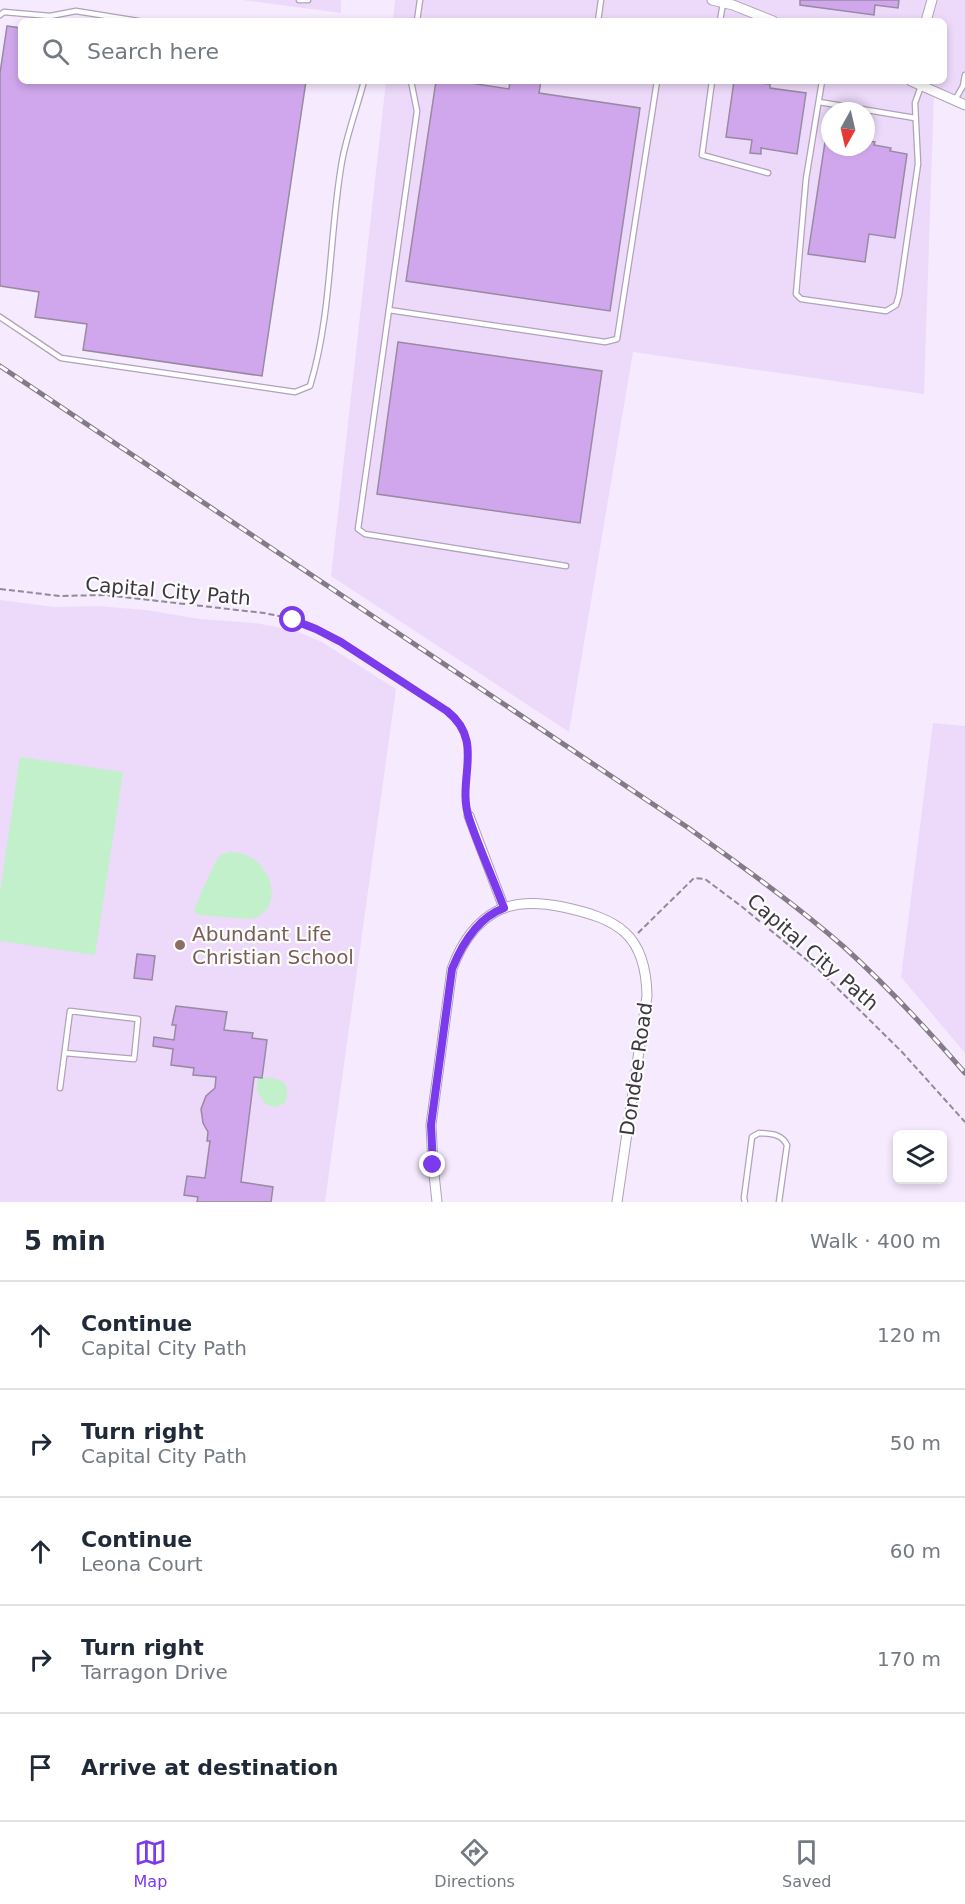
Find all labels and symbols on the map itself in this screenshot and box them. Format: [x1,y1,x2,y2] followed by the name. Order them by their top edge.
[821,102,875,156] north arrow
[84,572,252,610] street label: Capital City Path
[279,606,305,632] route start
[742,888,884,1016] street label: Capital City Path
[192,922,354,969] place label: Abundant Life Christian School
[173,938,187,952] marker: Abundant Life Christian School
[615,1001,657,1137] street label: Dondee Road
[419,1151,445,1177] route end

